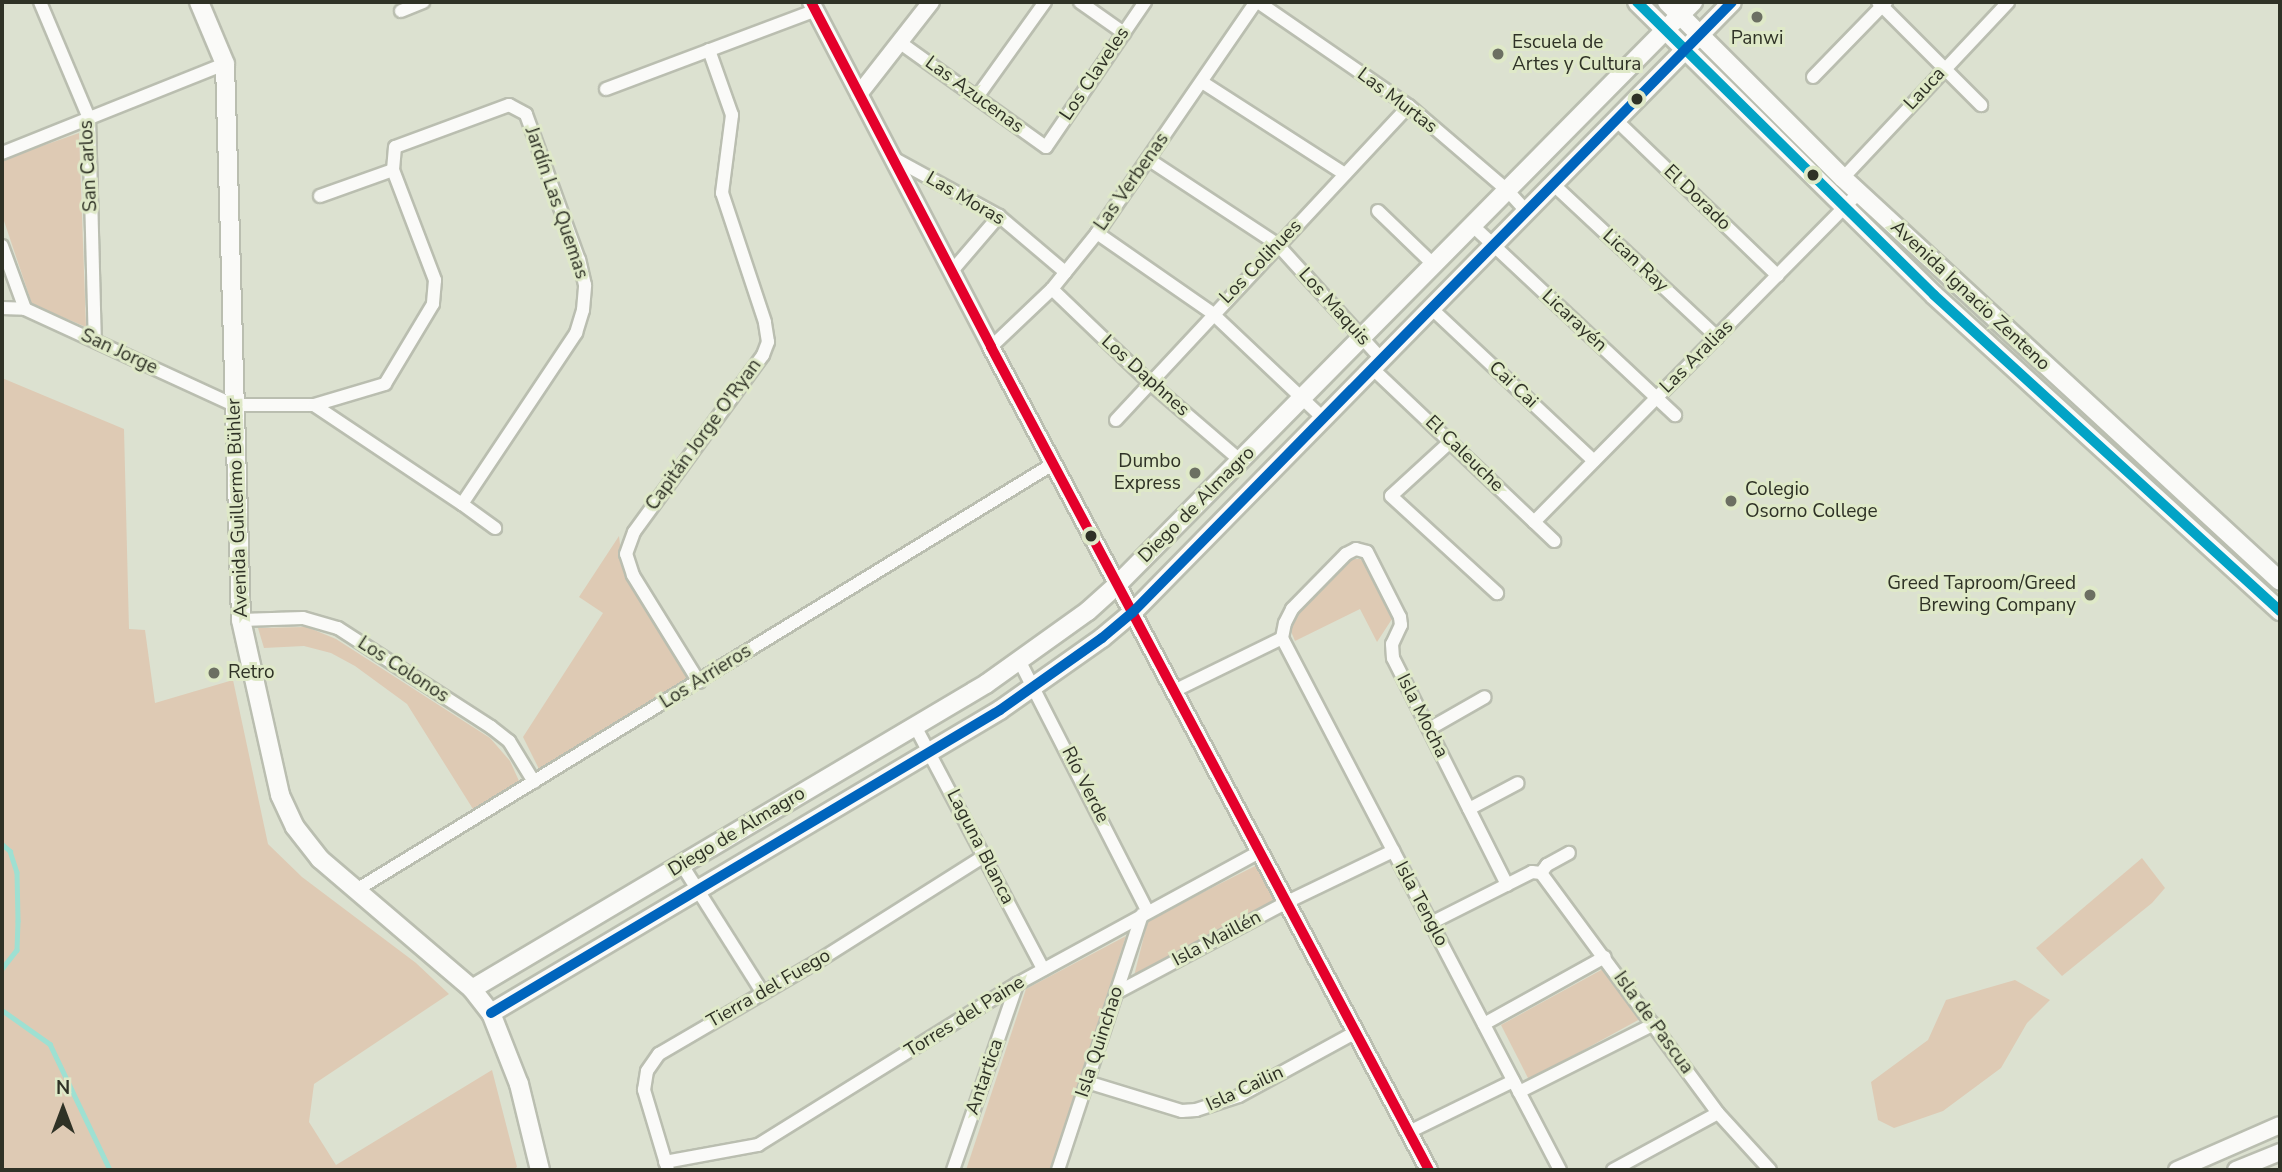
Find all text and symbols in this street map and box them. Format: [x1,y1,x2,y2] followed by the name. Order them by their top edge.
[1749,9,1765,25] marker: Panwi
[1055,23,1135,125] street label: Los Claveles
[1731,28,1783,50] place label: Panwi
[1512,32,1641,76] place label: Escuela de Artes y Cultura
[1490,46,1506,62] marker: Escuela de Artes y Cultura
[920,52,1028,138] street label: Las Azucenas
[1352,63,1442,139] street label: Las Murtas
[1900,63,1950,115] street label: Lauca
[1630,92,1644,106] unlabelled marker
[75,119,103,213] street label: San Carlos
[519,124,593,282] street label: Jardín Las Quemas
[1090,129,1174,235] street label: Las Verbenas
[1659,160,1735,236] street label: El Dorado
[922,167,1008,231] street label: Las Moras
[1806,168,1820,182] unlabelled marker
[1215,215,1307,309] street label: Los Colihues
[1886,216,2054,376] street label: Avenida Ignacio Zenteno
[1597,225,1673,297] street label: Lican Ray
[1293,264,1375,350] street label: Los Maquis
[1537,285,1611,357] street label: Licarayén
[1656,316,1738,398] street label: Las Aralias
[77,324,161,380] street label: San Jorge
[1096,330,1194,422] street label: Los Daphnes
[641,355,767,515] street label: Capitán Jorge O'Ryan
[1484,357,1542,413] street label: Cai Cai
[223,398,253,618] street label: Avenida Guillermo Bühler
[1420,411,1508,497] street label: El Caleuche
[1134,442,1260,568] street label: Diego de Almagro
[1114,451,1181,495] place label: Dumbo Express
[1187,465,1203,481] marker: Dumbo Express
[1745,479,1878,523] place label: Colegio Osorno College
[1723,493,1739,509] marker: Colegio Osorno College
[1084,529,1098,543] unlabelled marker
[1887,573,2076,617] place label: Greed Taproom/Greed Brewing Company
[2082,587,2098,603] marker: Greed Taproom/Greed Brewing Company
[353,632,453,708] street label: Los Colonos
[656,640,756,714] street label: Los Arrieros
[228,662,274,684] place label: Retro
[206,665,222,681] marker: Retro
[1391,670,1453,762] street label: Isla Mocha
[1056,743,1114,827] street label: Río Verde
[665,782,809,882] street label: Diego de Almagro
[941,786,1019,908] street label: Laguna Blanca
[1389,858,1453,950] street label: Isla Tenglo
[1169,906,1265,972] street label: Isla Maillén
[703,944,835,1034] street label: Tierra del Fuego
[1608,967,1698,1079] street label: Isla de Pascua
[901,971,1029,1063] street label: Torres del Paine
[1071,984,1129,1100] street label: Isla Quinchao
[961,1036,1009,1118] street label: Antartica
[1203,1061,1287,1117] street label: Isla Cailin
[28,1074,98,1144] north arrow
[56,1075,70,1101] text: N

